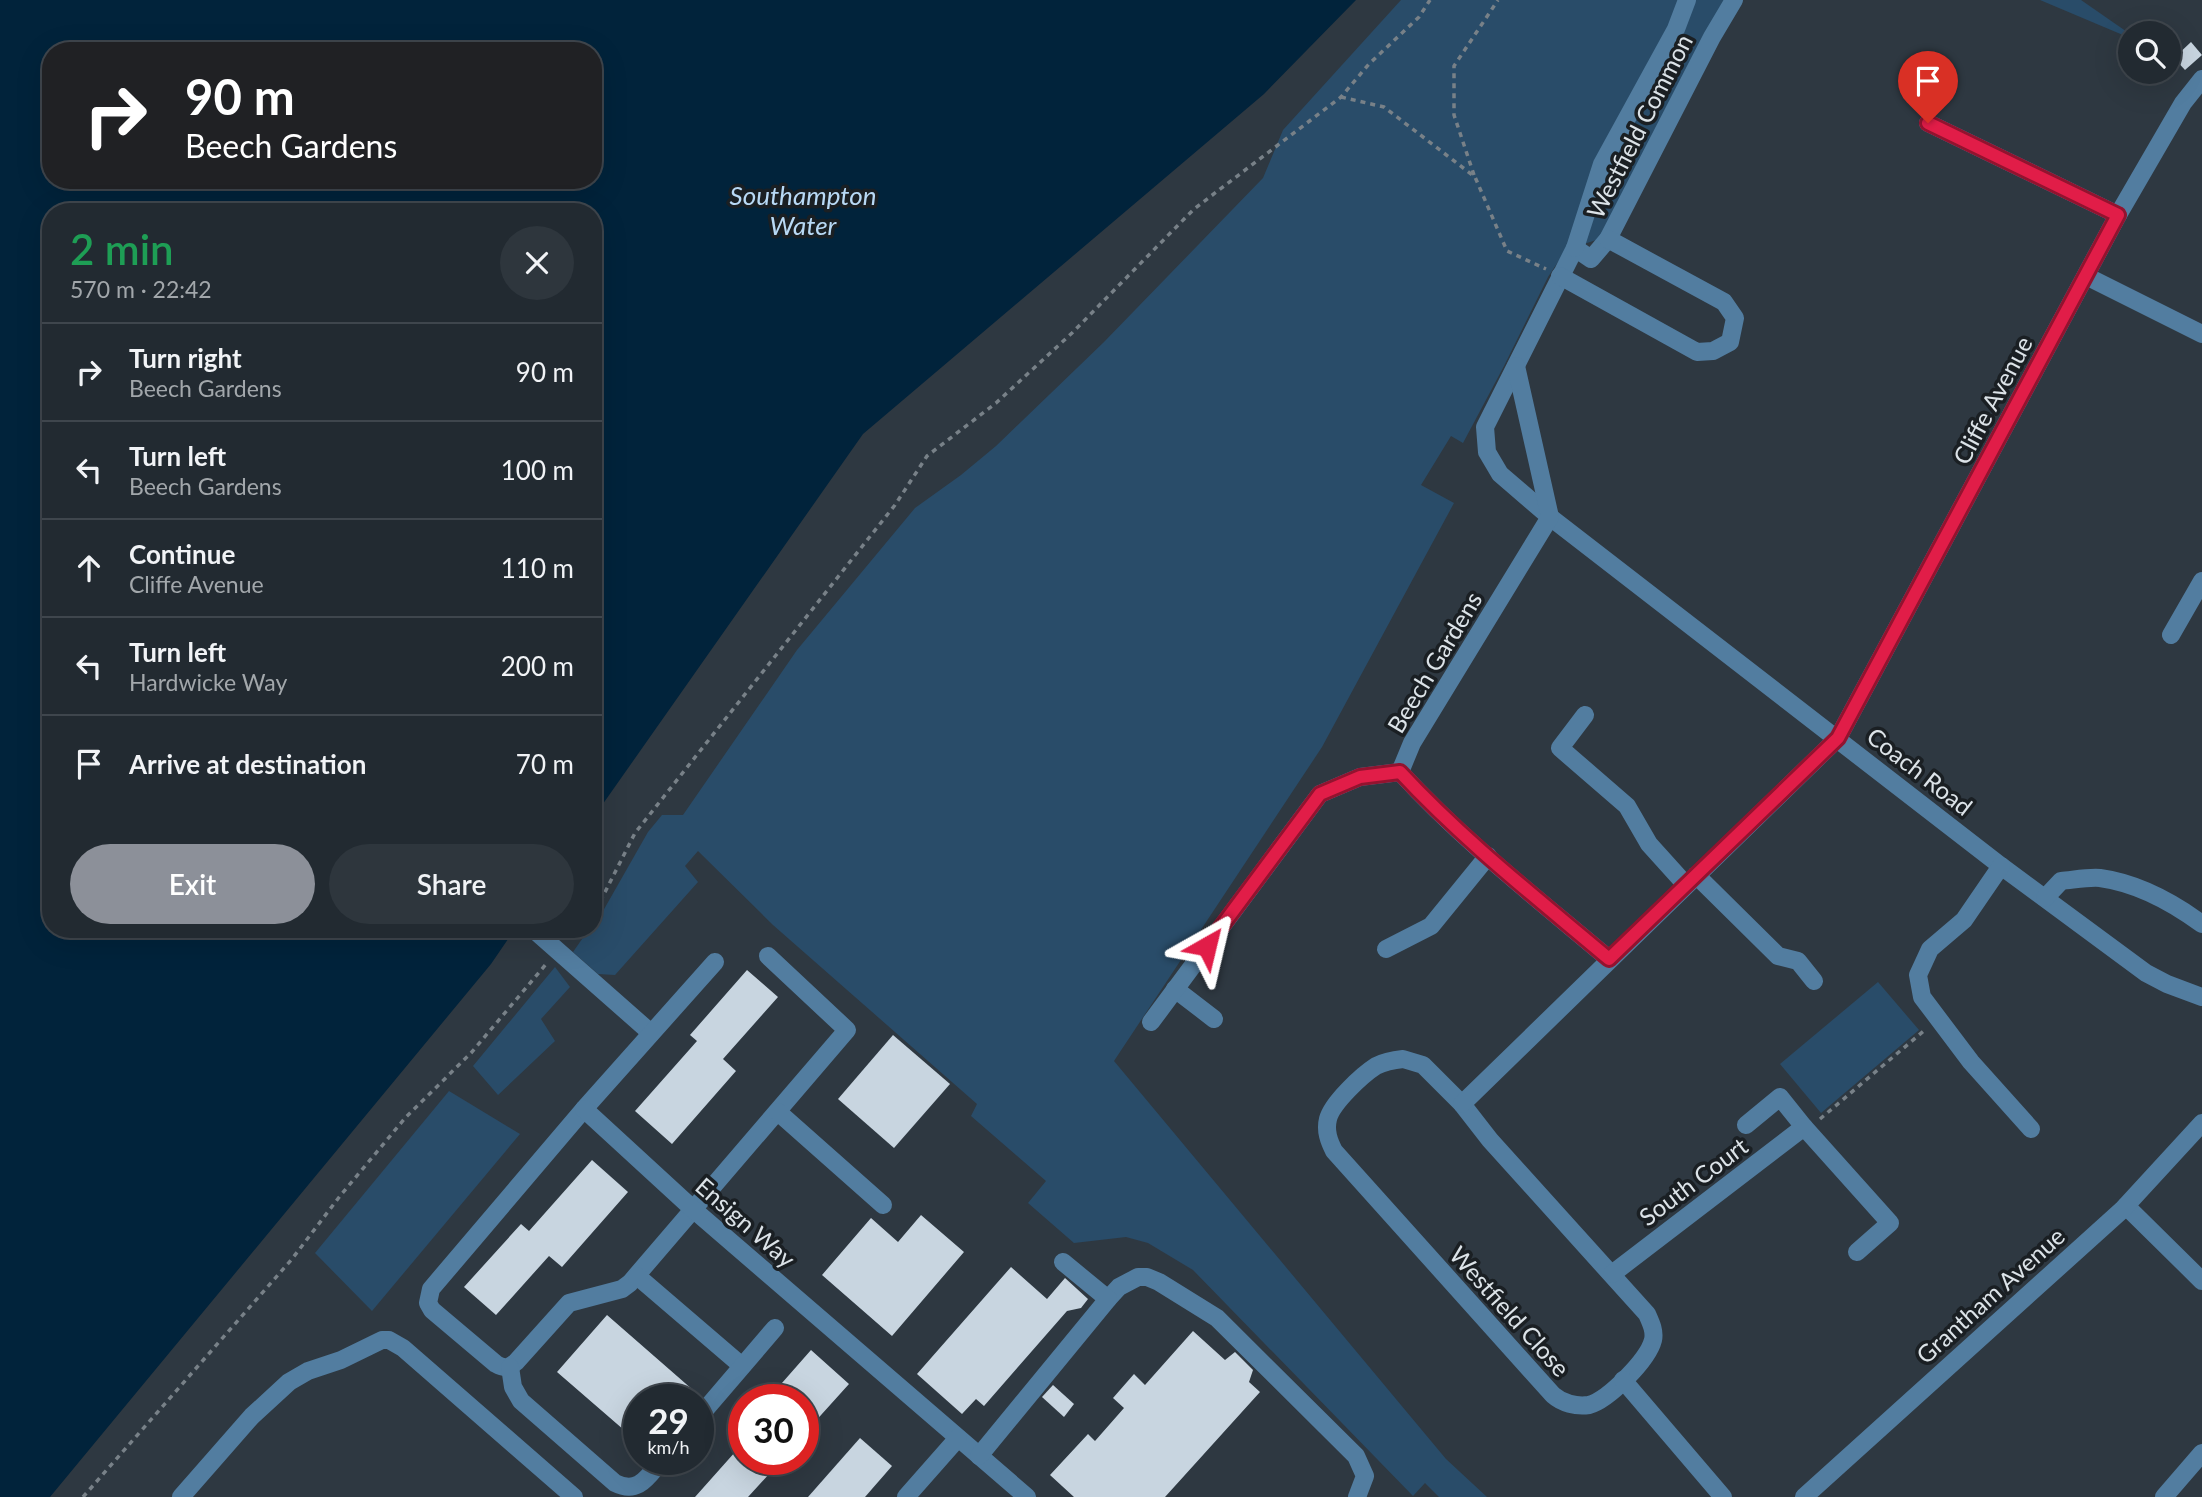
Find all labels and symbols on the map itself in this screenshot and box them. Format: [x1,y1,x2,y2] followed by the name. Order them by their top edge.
[1580,29,1698,223] street label: Westfield Common
[1898,51,1958,123] pin
[730,179,876,241] water label: Southampton Water
[1946,331,2038,469] street label: Cliffe Avenue
[1381,586,1487,738] street label: Beech Gardens
[1862,721,1978,821] street label: Coach Road
[1170,909,1244,983] position arrow
[1633,1131,1753,1231] street label: South Court
[690,1171,802,1273] street label: Ensign Way
[1910,1221,2070,1369] street label: Grantham Avenue
[1444,1240,1576,1382] street label: Westfield Close
[728,1384,819,1475] speed limit sign: 30

